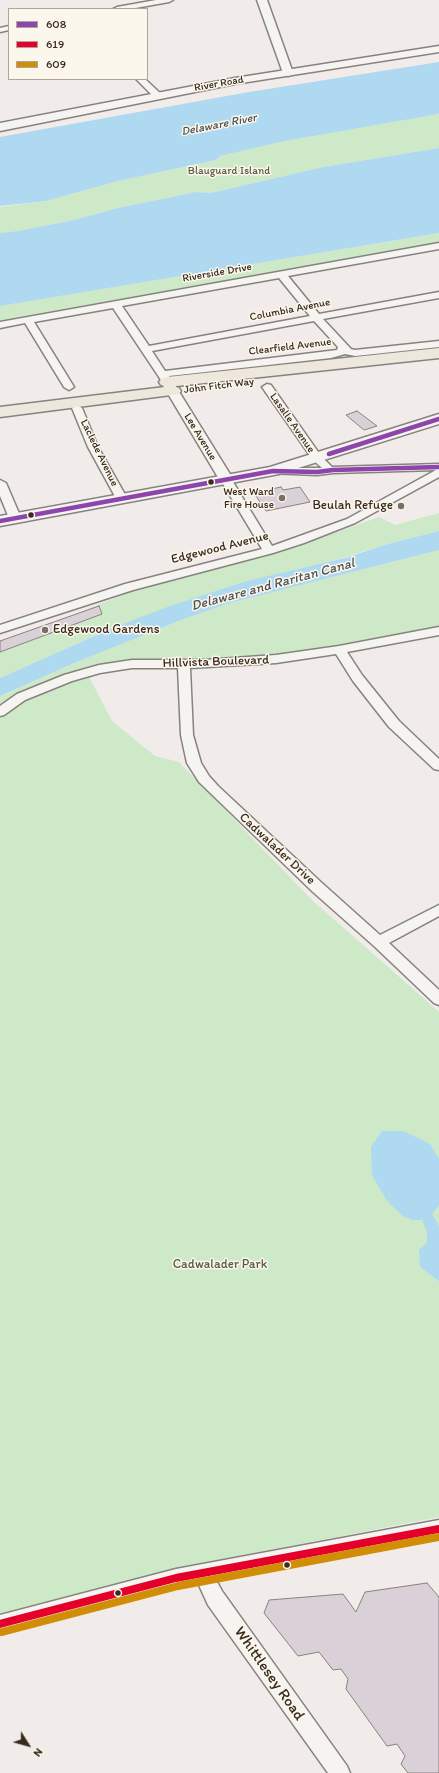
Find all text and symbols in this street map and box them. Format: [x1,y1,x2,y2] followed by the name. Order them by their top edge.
[8,8,148,80] legend
[46,17,66,31] text: 608
[46,37,64,51] text: 619
[46,57,66,71] text: 609
[193,73,245,95] street label: River Road
[180,111,258,139] water label: Delaware River
[188,164,270,178] park label: Blauguard Island
[181,260,253,286] street label: Riverside Drive
[249,296,331,324] street label: Columbia Avenue
[248,335,332,359] street label: Clearfield Avenue
[183,375,255,397] street label: John Fitch Way
[267,391,317,455] street label: Lasalle Avenue
[181,411,219,463] street label: Lee Avenue
[77,417,121,489] street label: Laclede Avenue
[206,477,216,487] unlabelled marker
[223,485,274,511] place label: West Ward Fire House
[277,493,287,503] marker: West Ward Fire House
[312,498,393,514] place label: Beulah Refuge
[396,501,406,511] marker: Beulah Refuge
[26,510,36,520] unlabelled marker
[170,528,270,568] street label: Edgewood Avenue
[190,555,356,615] water label: Delaware and Raritan Canal
[53,622,160,638] place label: Edgewood Gardens
[40,625,50,635] marker: Edgewood Gardens
[162,652,270,672] street label: Hillvista Boulevard
[236,810,318,888] street label: Cadwalader Drive
[173,1257,267,1273] park label: Cadwalader Park
[282,1560,292,1570] unlabelled marker
[113,1588,123,1598] unlabelled marker
[229,1623,309,1725] street label: Whittlesey Road
[8,1725,48,1765] north arrow
[31,1746,45,1759] text: N

